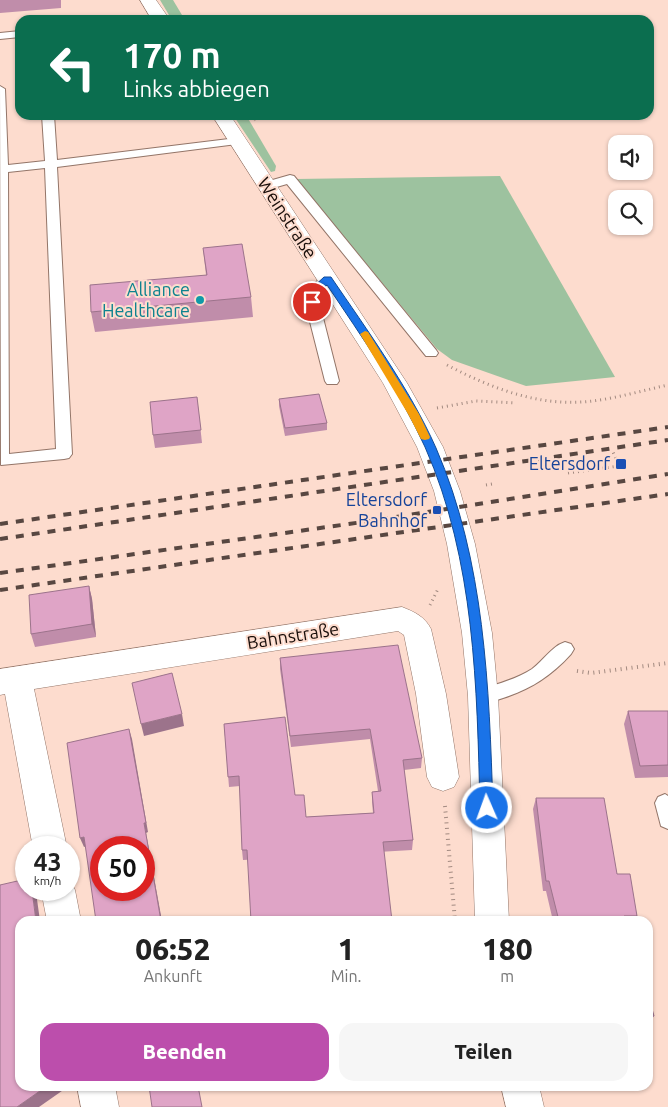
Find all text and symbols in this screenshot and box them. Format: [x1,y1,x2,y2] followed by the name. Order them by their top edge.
[40,35,105,100] icon: left
[123,35,221,75] text: 170 m
[123,76,270,101] text: Links abbiegen
[608,135,653,235] map controls
[608,135,653,180] button: sound
[254,173,321,262] street label: Weinstraße
[608,190,653,235] button: search
[102,279,190,320] place label: Alliance Healthcare
[291,281,333,323] pin
[298,288,326,316] icon: arrive
[194,294,206,306] marker: Alliance Healthcare
[529,453,610,473] place label: Eltersdorf
[614,457,628,471] marker: Eltersdorf
[346,489,427,530] place label: Eltersdorf Bahnhof
[431,504,443,516] marker: Eltersdorf Bahnhof
[245,618,340,652] street label: Bahnstraße
[460,781,512,833] position arrow
[90,836,155,901] speed limit sign: 50
[33,848,62,876] text: 43
[34,874,61,887] text: km/h
[135,932,210,966] text: 06:52
[338,932,355,966] text: 1
[482,932,533,966] text: 180
[144,967,202,985] text: Ankunft
[331,967,362,985] text: Min.
[500,967,514,985] text: m
[40,1023,329,1081] button: Beenden
[339,1023,628,1081] button: Teilen

